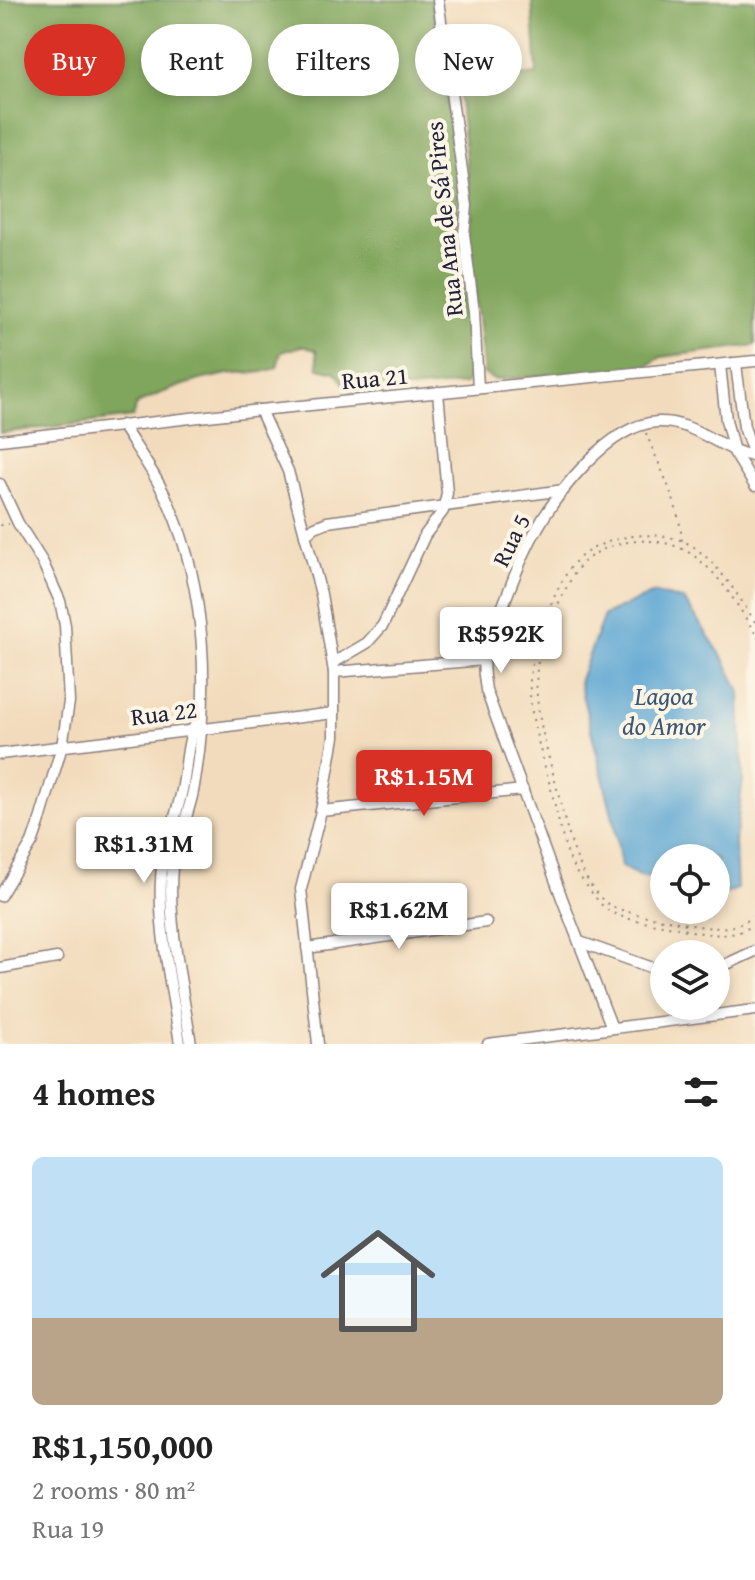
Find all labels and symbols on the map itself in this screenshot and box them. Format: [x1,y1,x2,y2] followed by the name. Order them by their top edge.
[416,120,472,318] street label: Rua Ana de Sá Pires
[340,358,410,398] street label: Rua 21
[483,508,539,572] street label: Rua 5
[436,607,566,675] pin: R$592K
[622,676,707,745] water label: Lagoa do Amor
[129,692,199,734] street label: Rua 22
[350,750,498,818] pin: R$1.15M
[70,817,218,885] pin: R$1.31M
[325,883,473,951] pin: R$1.62M

